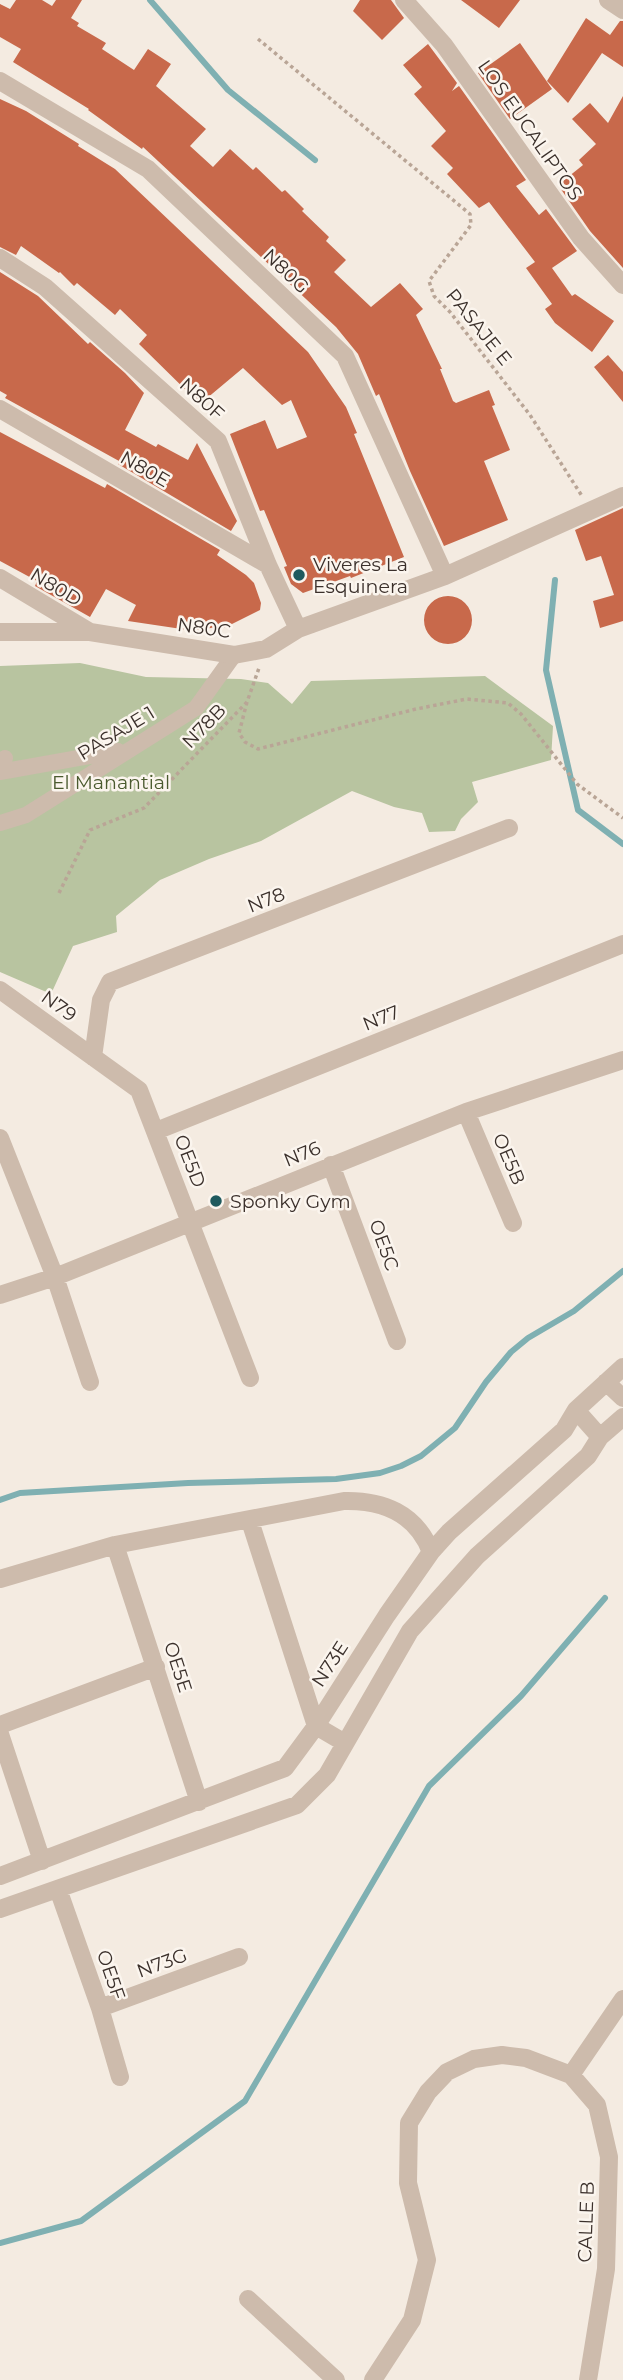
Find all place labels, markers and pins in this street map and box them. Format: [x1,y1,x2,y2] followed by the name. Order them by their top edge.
[313,553,408,598] place label: Viveres La Esquinera
[291,567,307,583] marker: Viveres La Esquinera
[230,1190,351,1213] place label: Sponky Gym
[208,1193,224,1209] marker: Sponky Gym

